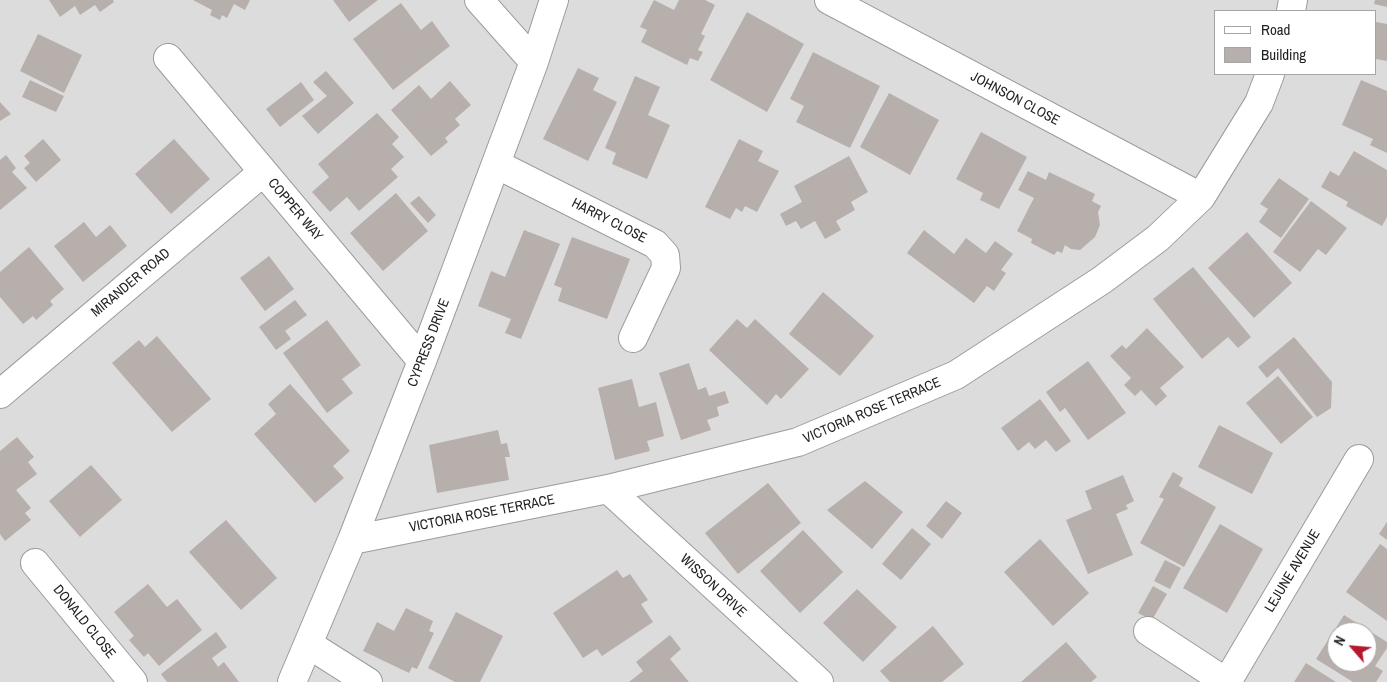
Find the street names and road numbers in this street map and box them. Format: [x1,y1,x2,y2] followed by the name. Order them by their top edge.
[968,69,1062,129] street label: JOHNSON CLOSE
[264,175,326,245] street label: COPPER WAY
[569,195,649,247] street label: HARRY CLOSE
[88,245,174,321] street label: MIRANDER ROAD
[404,297,454,389] street label: CYPRESS DRIVE
[801,374,943,448] street label: VICTORIA ROSE TERRACE
[408,492,556,536] street label: VICTORIA ROSE TERRACE
[1262,527,1324,615] street label: LEJUNE AVENUE
[676,551,750,621] street label: WISSON DRIVE
[49,582,119,662] street label: DONALD CLOSE

